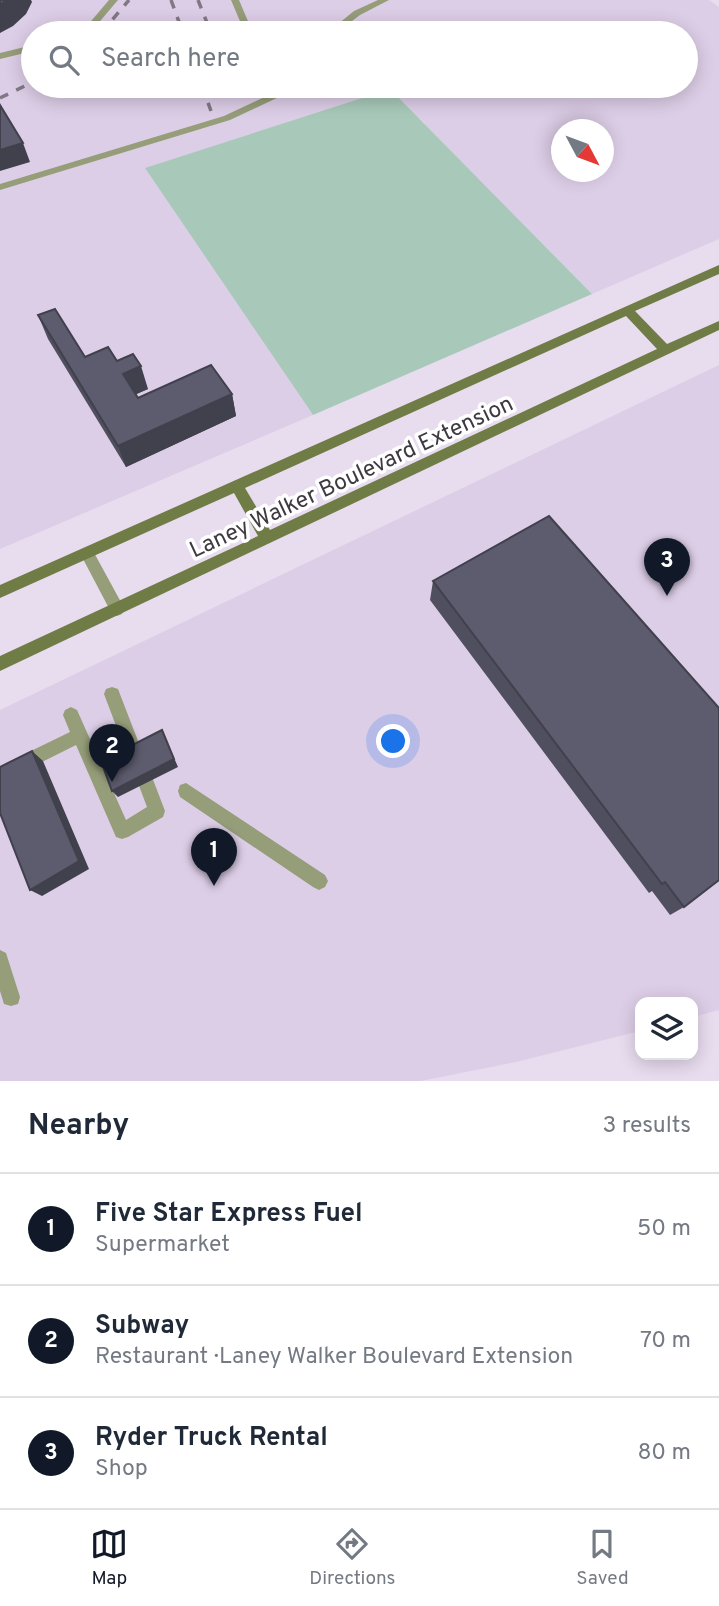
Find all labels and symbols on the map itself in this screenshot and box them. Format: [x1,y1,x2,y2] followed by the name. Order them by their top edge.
[551,119,614,182] north arrow
[185,390,519,566] street label: Laney Walker Boulevard Extension
[644,538,690,596] pin: 3
[89,724,135,782] pin: 2
[376,724,410,758] your location
[191,828,237,886] pin: 1

